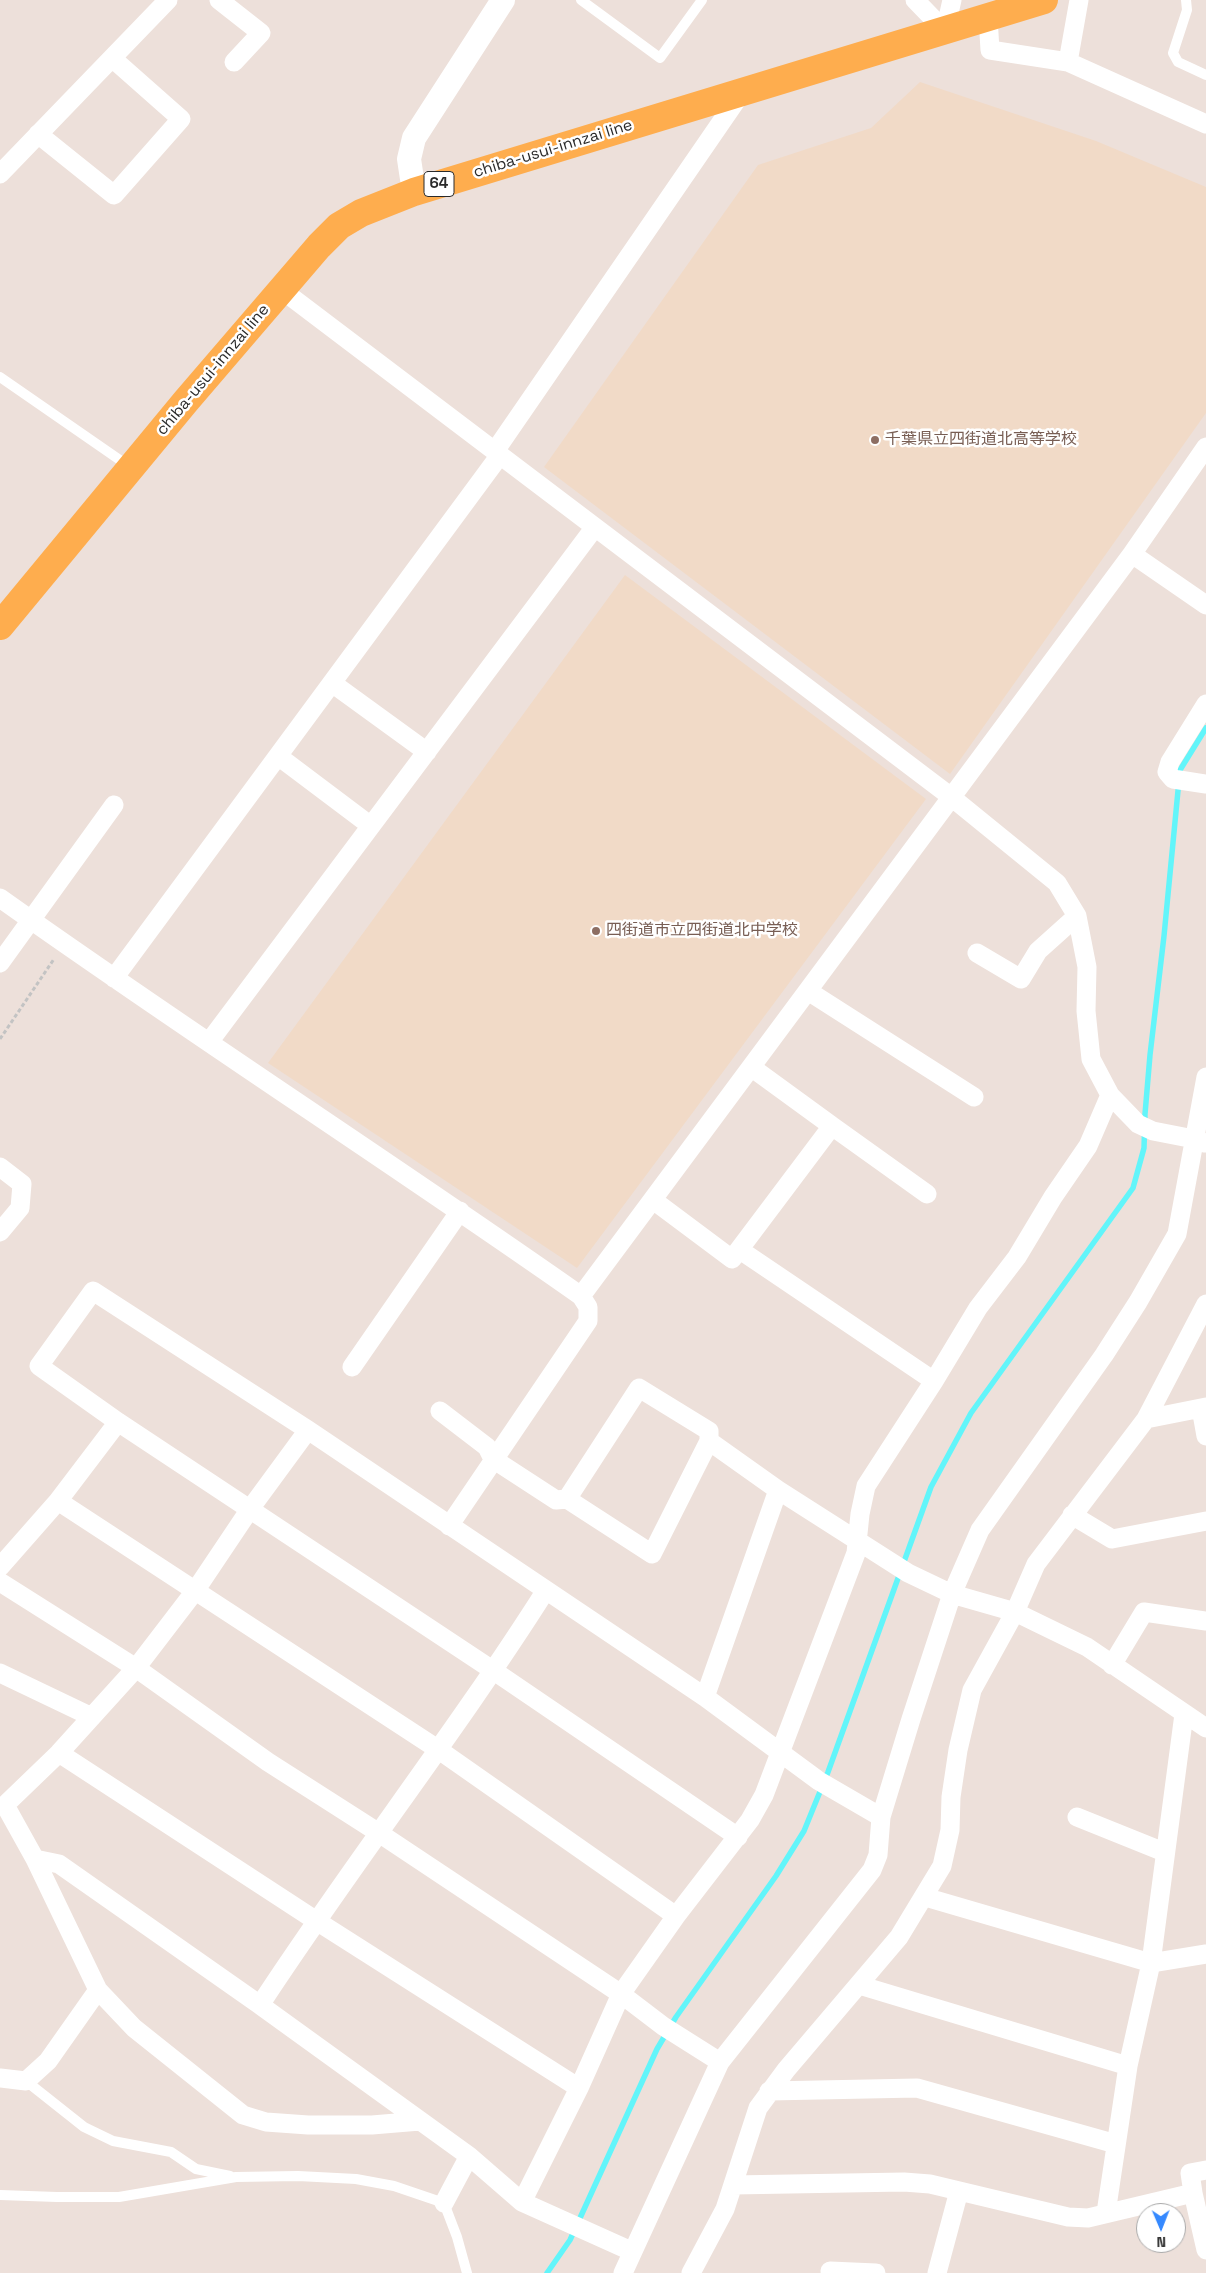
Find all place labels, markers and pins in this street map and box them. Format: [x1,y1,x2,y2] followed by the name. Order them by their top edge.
[885,430,1077,450] place label: 千葉県立四街道北高等学校
[869,434,881,446] marker: 千葉県立四街道北高等学校
[606,921,798,941] place label: 四街道市立四街道北中学校
[590,925,602,937] marker: 四街道市立四街道北中学校

